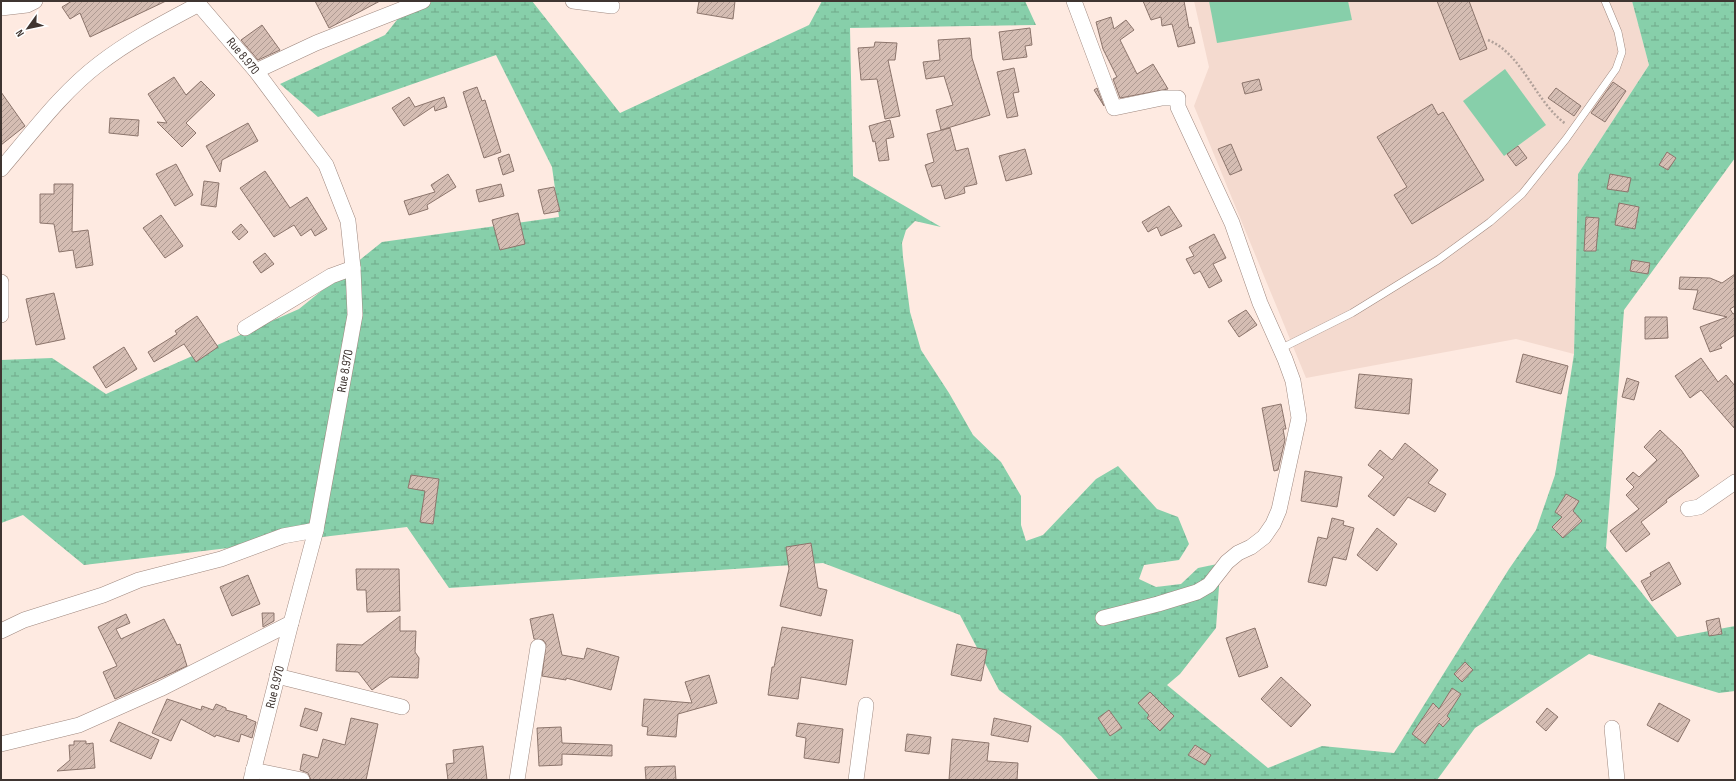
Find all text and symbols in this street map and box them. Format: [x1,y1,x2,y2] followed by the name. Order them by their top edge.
[8,8,48,48] north arrow
[13,27,27,39] text: N
[223,34,263,78] street label: Rue 8.970
[333,348,357,394] street label: Rue 8.970
[262,664,288,710] street label: Rue 8.970

